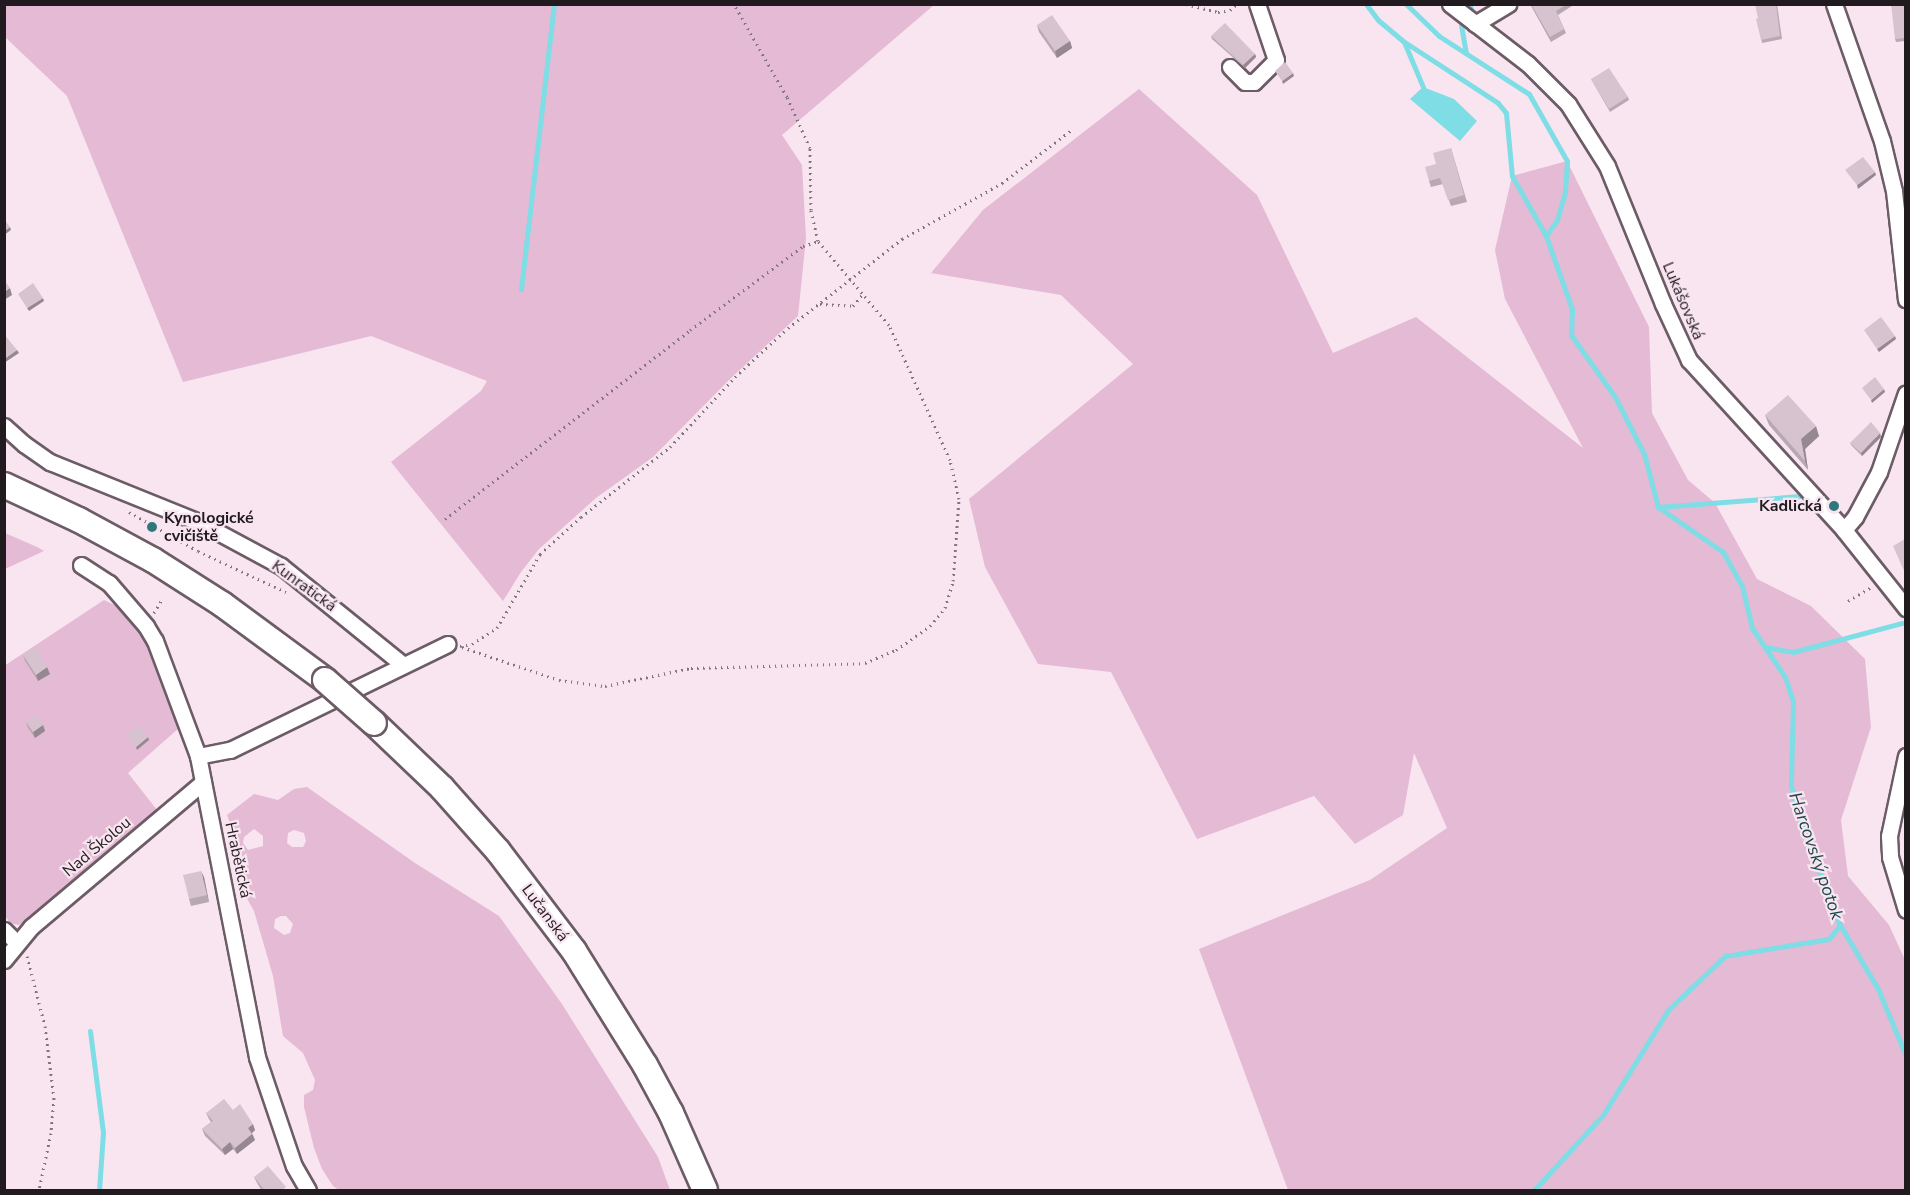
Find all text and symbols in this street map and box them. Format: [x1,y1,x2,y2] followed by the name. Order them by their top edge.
[1658,259,1708,343] street label: Lukášovská
[1759,496,1822,516] place label: Kadlická
[1827,499,1841,513] marker: Kadlická
[164,508,254,546] place label: Kynologické cvičiště
[145,520,159,534] marker: Kynologické cvičiště
[268,556,340,616] street label: Kunratická
[1784,789,1848,923] water label: Harcovský potok
[59,813,135,881] street label: Nad Školou
[221,820,255,900] street label: Hrabětická
[517,881,573,945] street label: Lučanská

